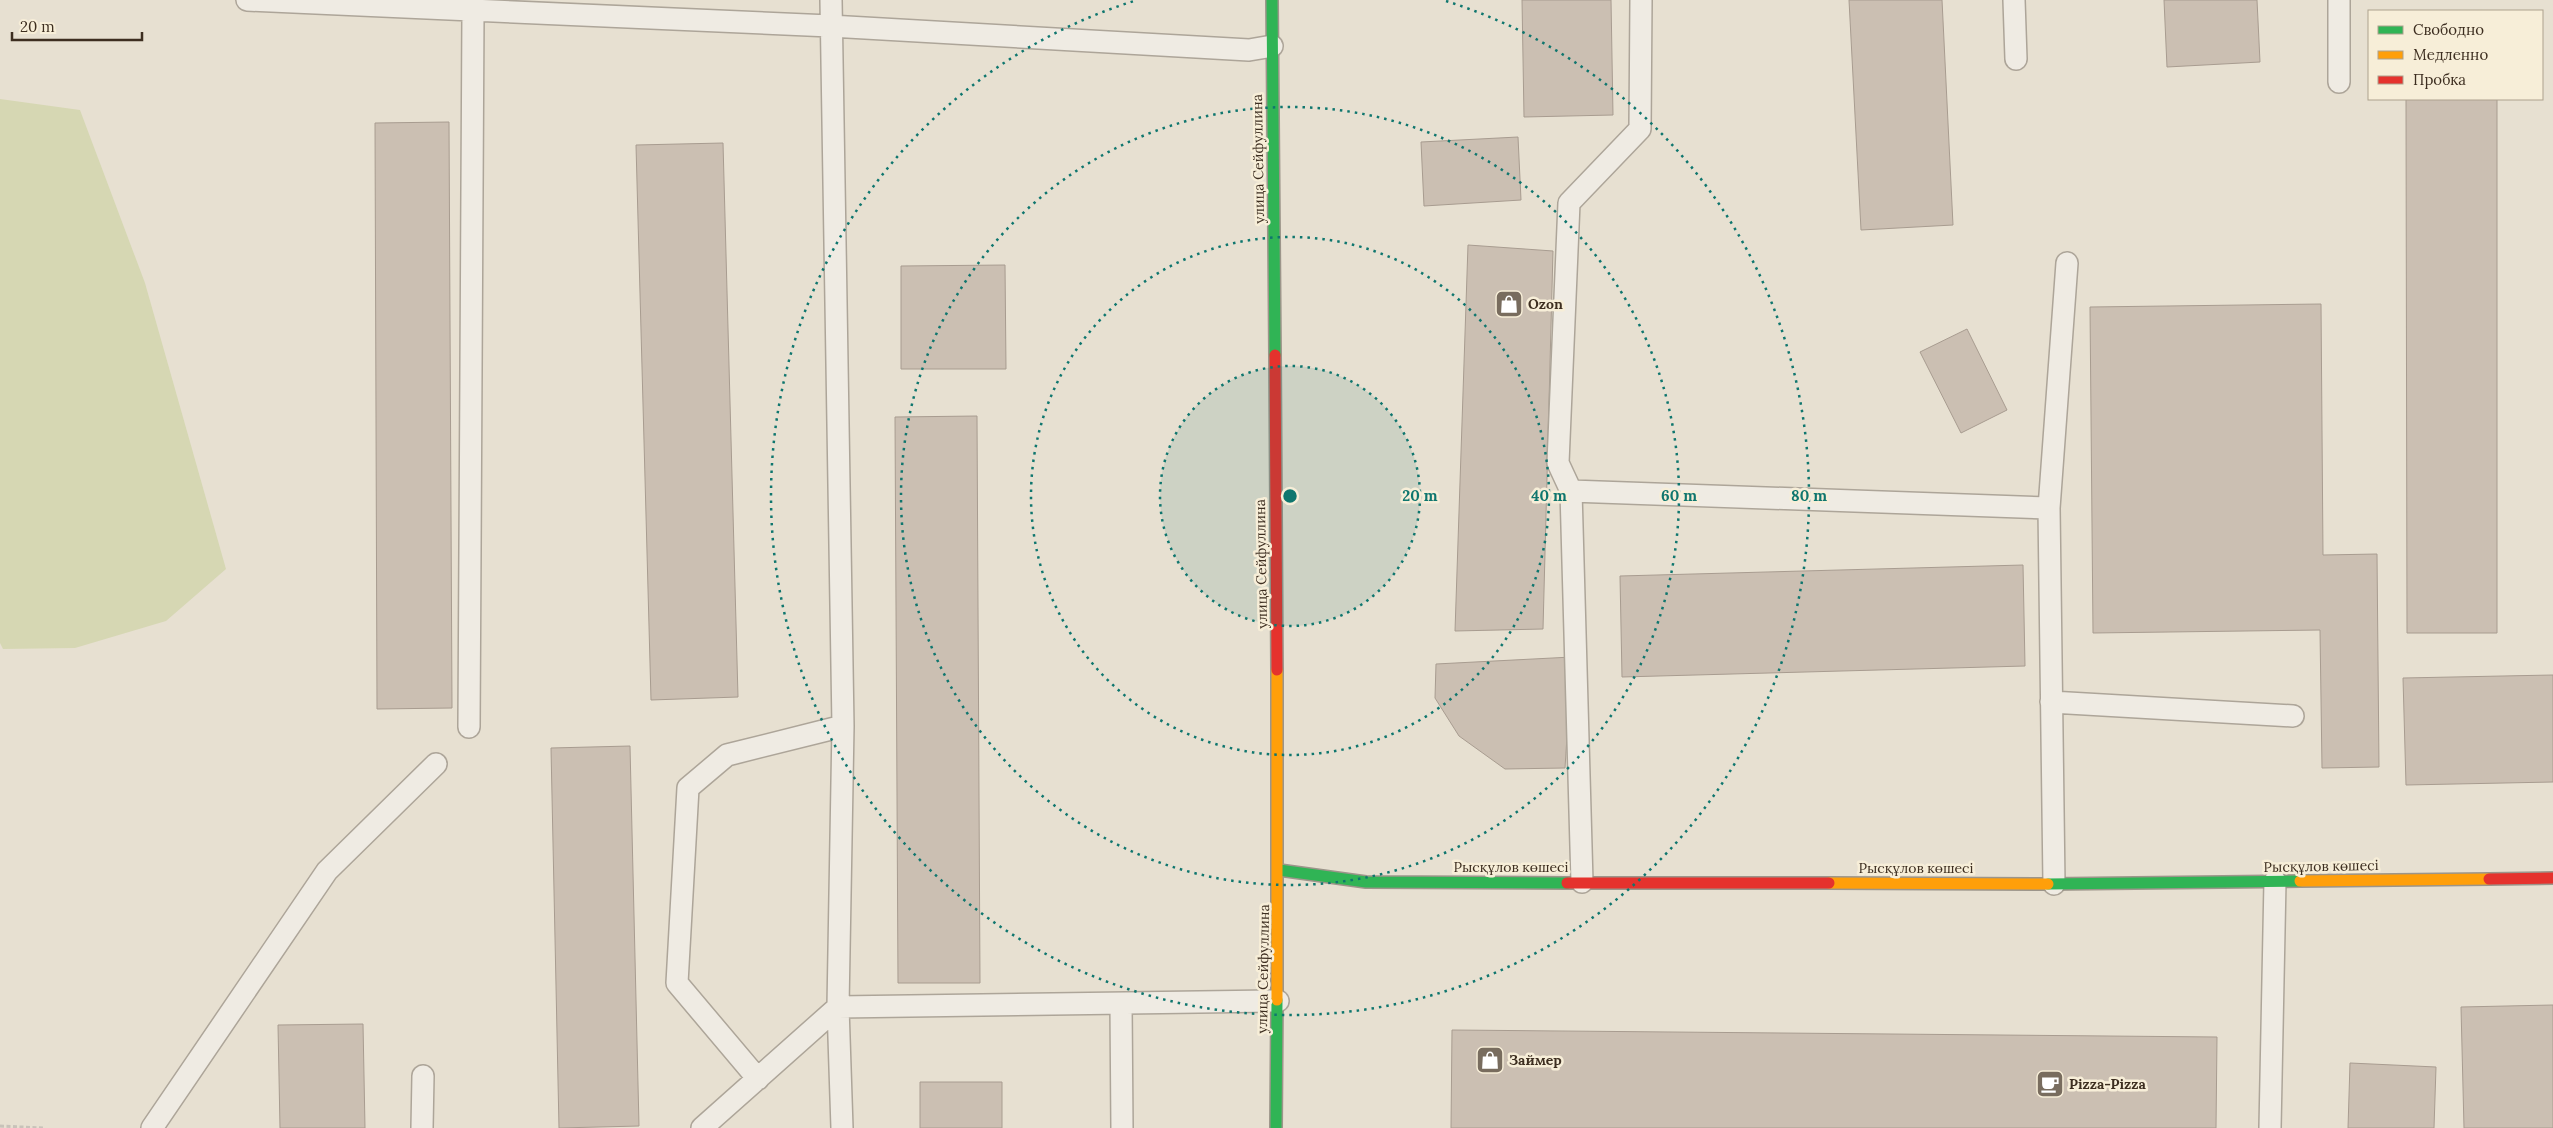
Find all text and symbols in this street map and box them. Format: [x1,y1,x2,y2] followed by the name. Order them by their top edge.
[12,10,142,42] scale bar
[2368,10,2543,100] legend
[20,17,55,36] text: 20 m
[2413,20,2484,39] text: Свободно
[2413,45,2488,64] text: Медленно
[2413,70,2466,89] text: Пробка
[1248,94,1268,224] street label: улица Сейфуллина
[1494,289,1524,319] shop icon: Ozon
[1528,295,1563,313] place label: Ozon
[1402,486,1438,505] text: 20 m
[1531,486,1567,505] text: 40 m
[1661,486,1697,505] text: 60 m
[1791,486,1827,505] text: 80 m
[1281,487,1299,505] centre of rings
[1251,499,1271,629] street label: улица Сейфуллина
[2263,856,2379,876] street label: Рысқұлов көшесі
[1453,858,1569,876] street label: Рысқұлов көшесі
[1858,859,1974,877] street label: Рысқұлов көшесі
[1253,904,1273,1034] street label: улица Сейфуллина
[1475,1045,1505,1075] shop icon: Займер
[1509,1051,1562,1069] place label: Займер
[2035,1069,2065,1099] cafe icon: Pizza-Pizza
[2069,1075,2146,1093] place label: Pizza-Pizza

